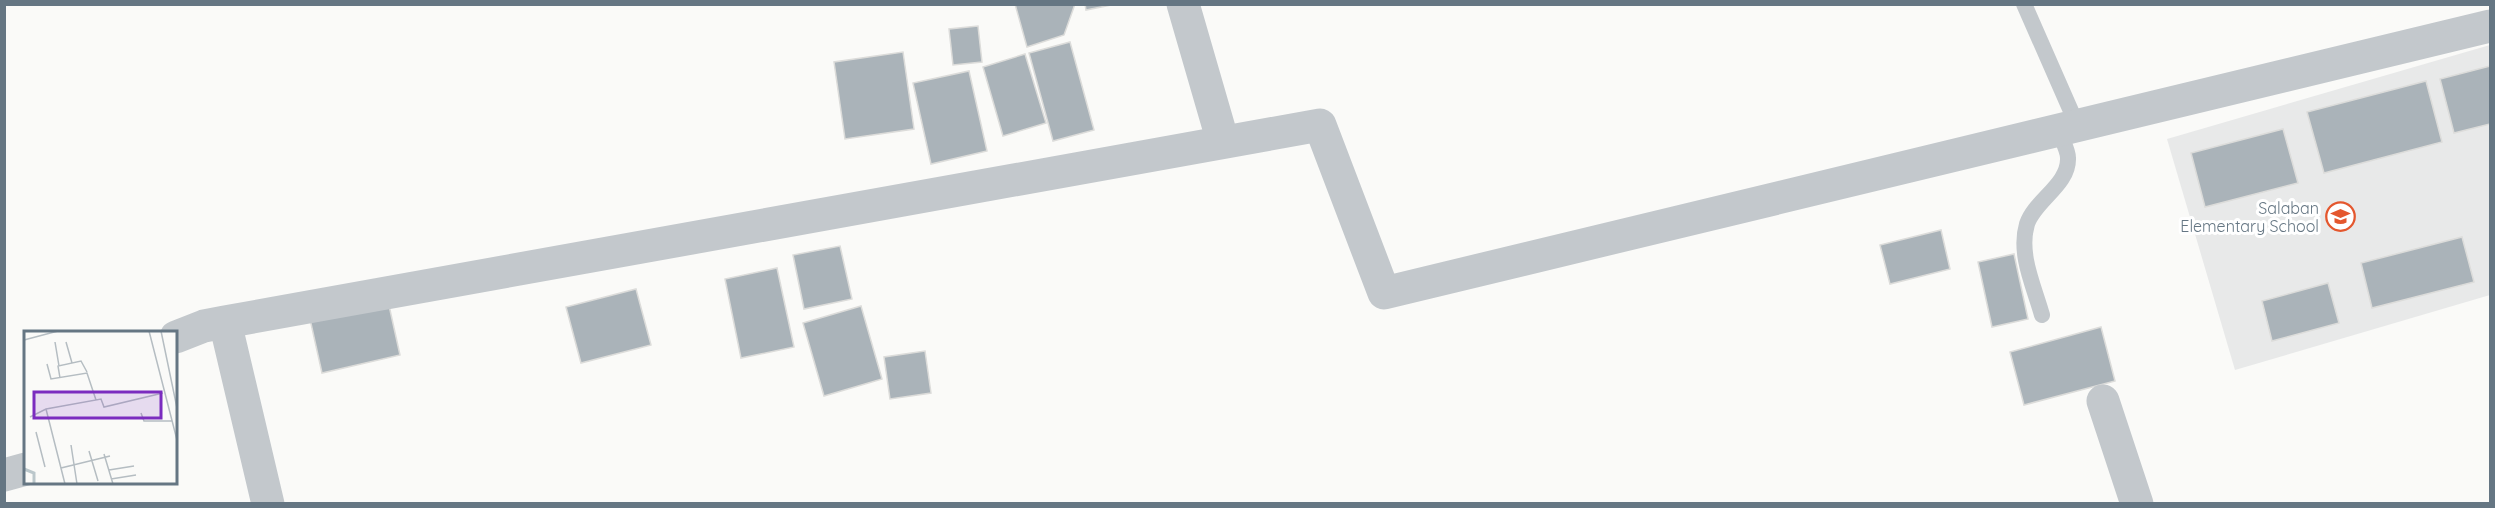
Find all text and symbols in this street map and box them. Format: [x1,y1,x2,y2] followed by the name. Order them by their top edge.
[2180,198,2319,236] place label: Salaban Elementary School
[2324,201,2356,233] school or university icon: Salaban Elementary School
[24,331,177,484] inset map

